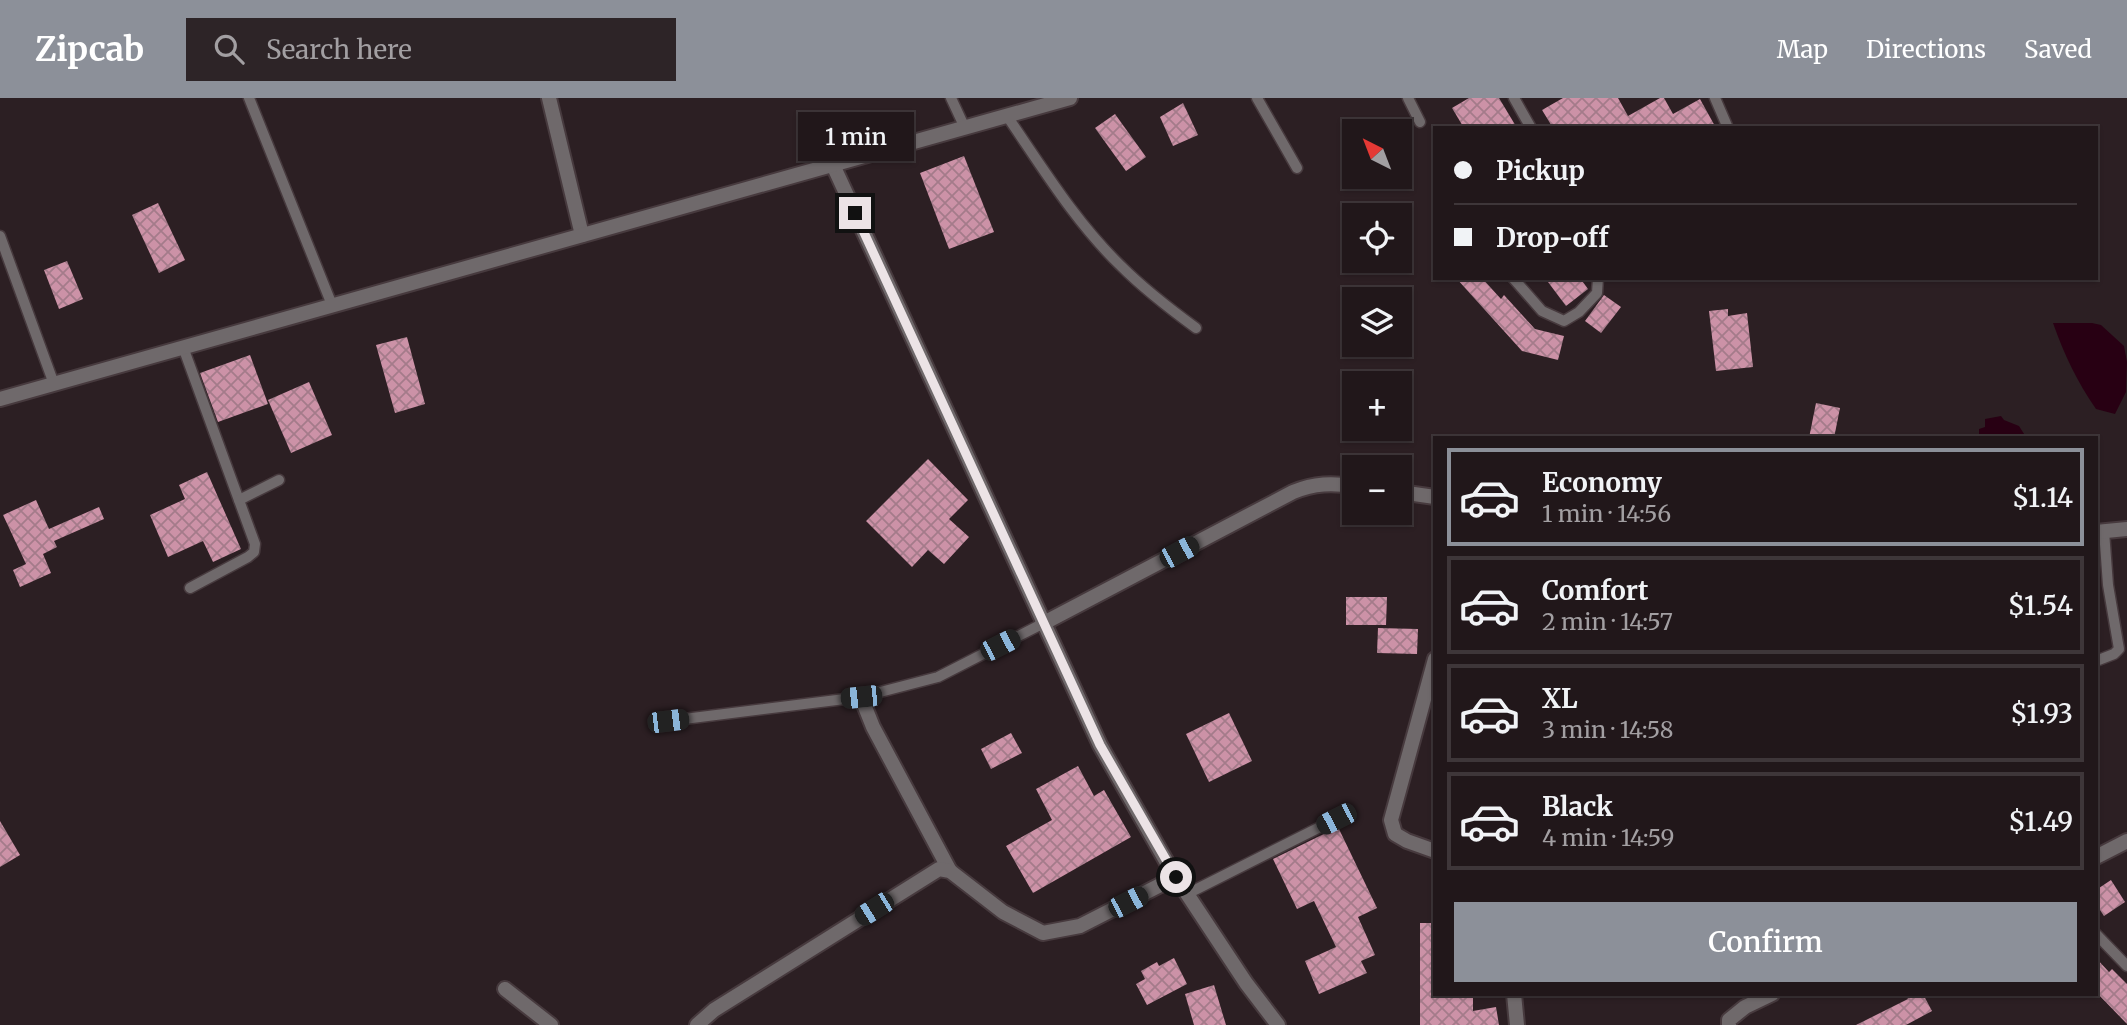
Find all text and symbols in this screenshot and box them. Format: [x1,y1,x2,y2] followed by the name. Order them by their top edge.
[186,18,676,81] search box
[35,29,144,70] text: Zipcab
[210,30,248,68] icon: search
[266,33,412,66] text: Search here
[1777,34,1828,65] text: Map
[1866,34,1986,65] text: Directions
[2024,34,2092,65] text: Saved
[797,111,913,160] callout: 1 min
[1342,119,1412,189] north arrow
[1342,119,1412,525] map controls
[825,122,887,151] text: 1 min
[1496,154,1585,187] text: Pickup
[839,197,871,229] route end
[1342,203,1412,273] button: locate
[1496,221,1609,254] text: Drop-off
[1342,287,1412,357] button: layers
[1342,371,1412,441] button: +
[1342,455,1412,525] button: −
[1458,466,1521,529] icon: car
[1542,466,1662,499] text: Economy
[2012,481,2073,514] text: $1.14
[1542,499,1671,528] text: 1 min · 14:56
[1156,533,1203,571] car
[1458,574,1521,637] icon: car
[1542,574,1648,607] text: Comfort
[2008,589,2073,622] text: $1.54
[1542,607,1673,636] text: 2 min · 14:57
[977,626,1024,664] car
[1458,682,1521,745] icon: car
[1542,682,1578,715] text: XL
[840,684,883,710] car
[2010,697,2073,730] text: $1.93
[646,708,691,734] car
[1542,715,1674,744] text: 3 min · 14:58
[1458,790,1521,853] icon: car
[1542,790,1613,823] text: Black
[1313,800,1360,838] car
[2008,805,2073,838] text: $1.49
[1542,823,1674,852] text: 4 min · 14:59
[1160,861,1192,893] route start
[1105,883,1152,921] car
[851,889,898,929] car
[1454,902,2077,982] button: Confirm

